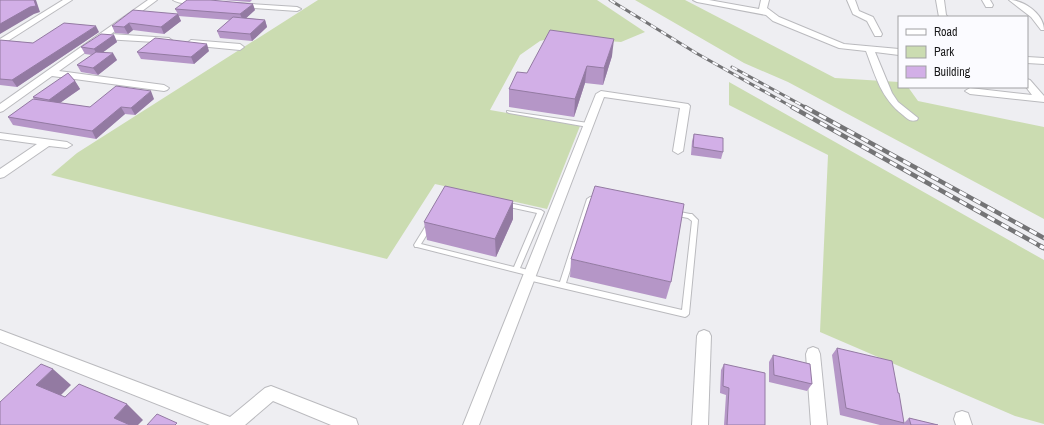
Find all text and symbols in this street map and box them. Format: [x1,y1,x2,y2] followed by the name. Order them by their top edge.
[898,16,1028,88] legend
[934,24,958,40] text: Road
[934,44,954,60] text: Park
[934,64,971,80] text: Building

